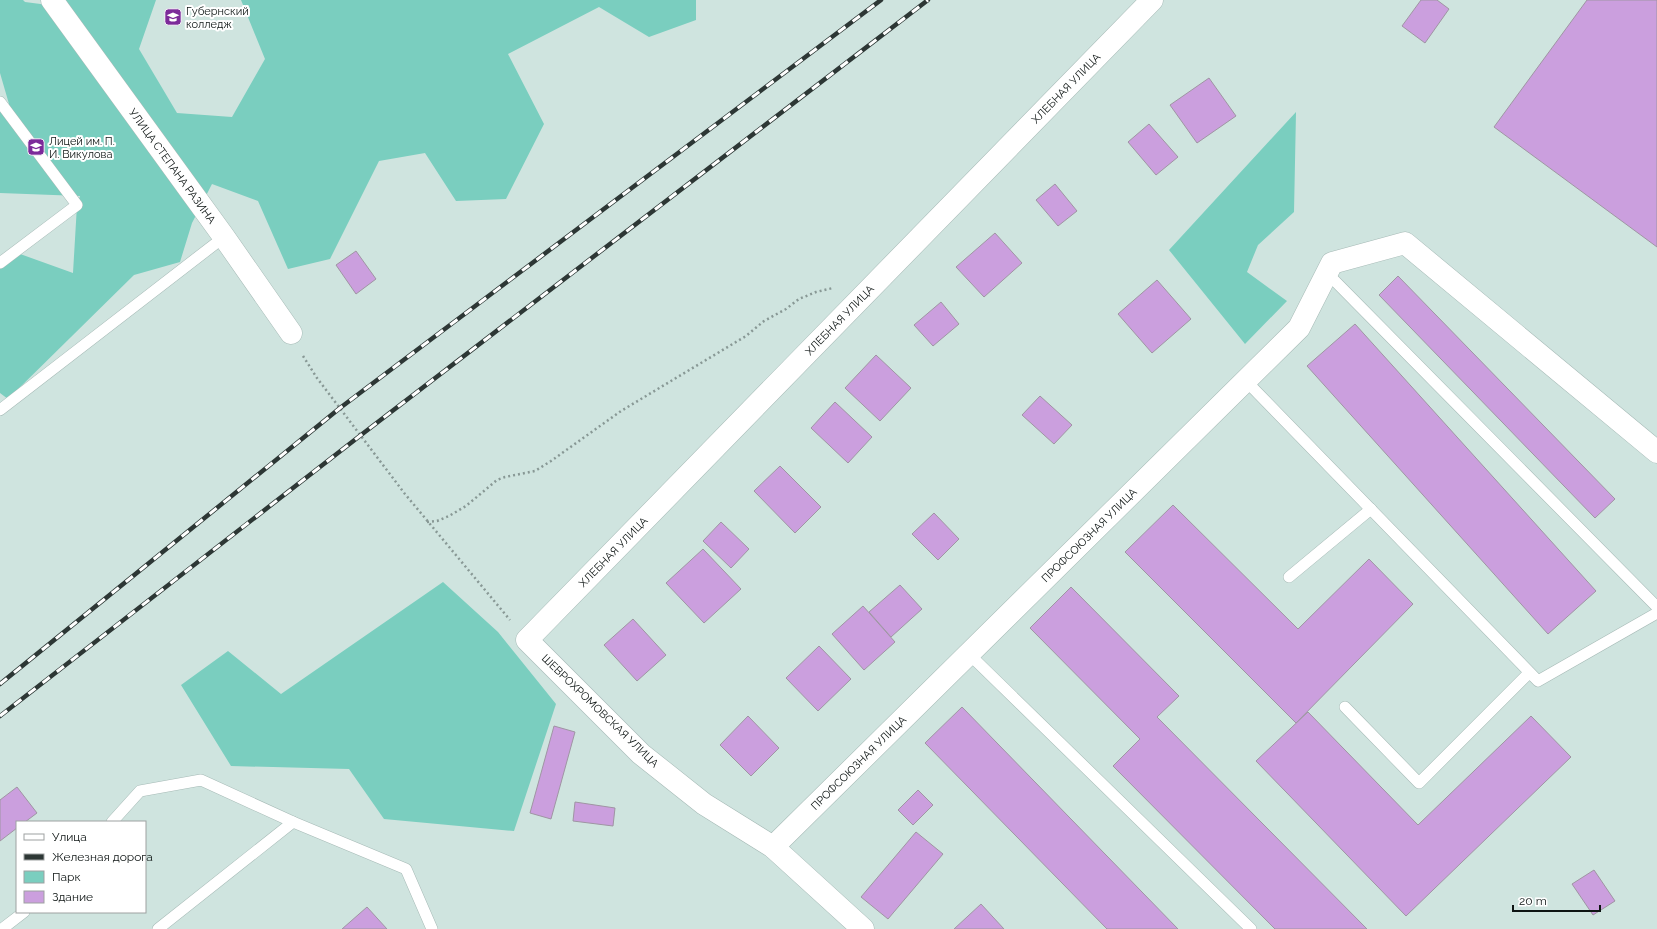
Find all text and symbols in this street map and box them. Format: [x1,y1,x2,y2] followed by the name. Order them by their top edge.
[186,5,249,31] place label: Губернский колледж
[163,7,183,27] school or university icon: Губернский колледж
[1029,50,1103,126] street label: ХЛЕБНАЯ УЛИЦА
[126,106,219,226] street label: УЛИЦА СТЕПАНА РАЗИНА
[49,135,115,161] place label: Лицей им. П. И. Викулова
[26,137,46,157] school or university icon: Лицей им. П. И. Викулова
[802,282,877,358] street label: ХЛЕБНАЯ УЛИЦА
[1039,485,1140,585] street label: ПРОФСОЮЗНАЯ УЛИЦА
[576,514,651,590] street label: ХЛЕБНАЯ УЛИЦА
[539,652,661,771] street label: ШЕВРОХРОМОВСКАЯ УЛИЦА
[808,713,909,812] street label: ПРОФСОЮЗНАЯ УЛИЦА
[16,821,146,913] legend
[52,830,87,844] text: Улица
[52,850,153,864] text: Железная дорога
[52,870,81,884] text: Парк
[1513,887,1600,913] scale bar
[52,890,93,904] text: Здание
[1519,894,1547,908] text: 20 m

